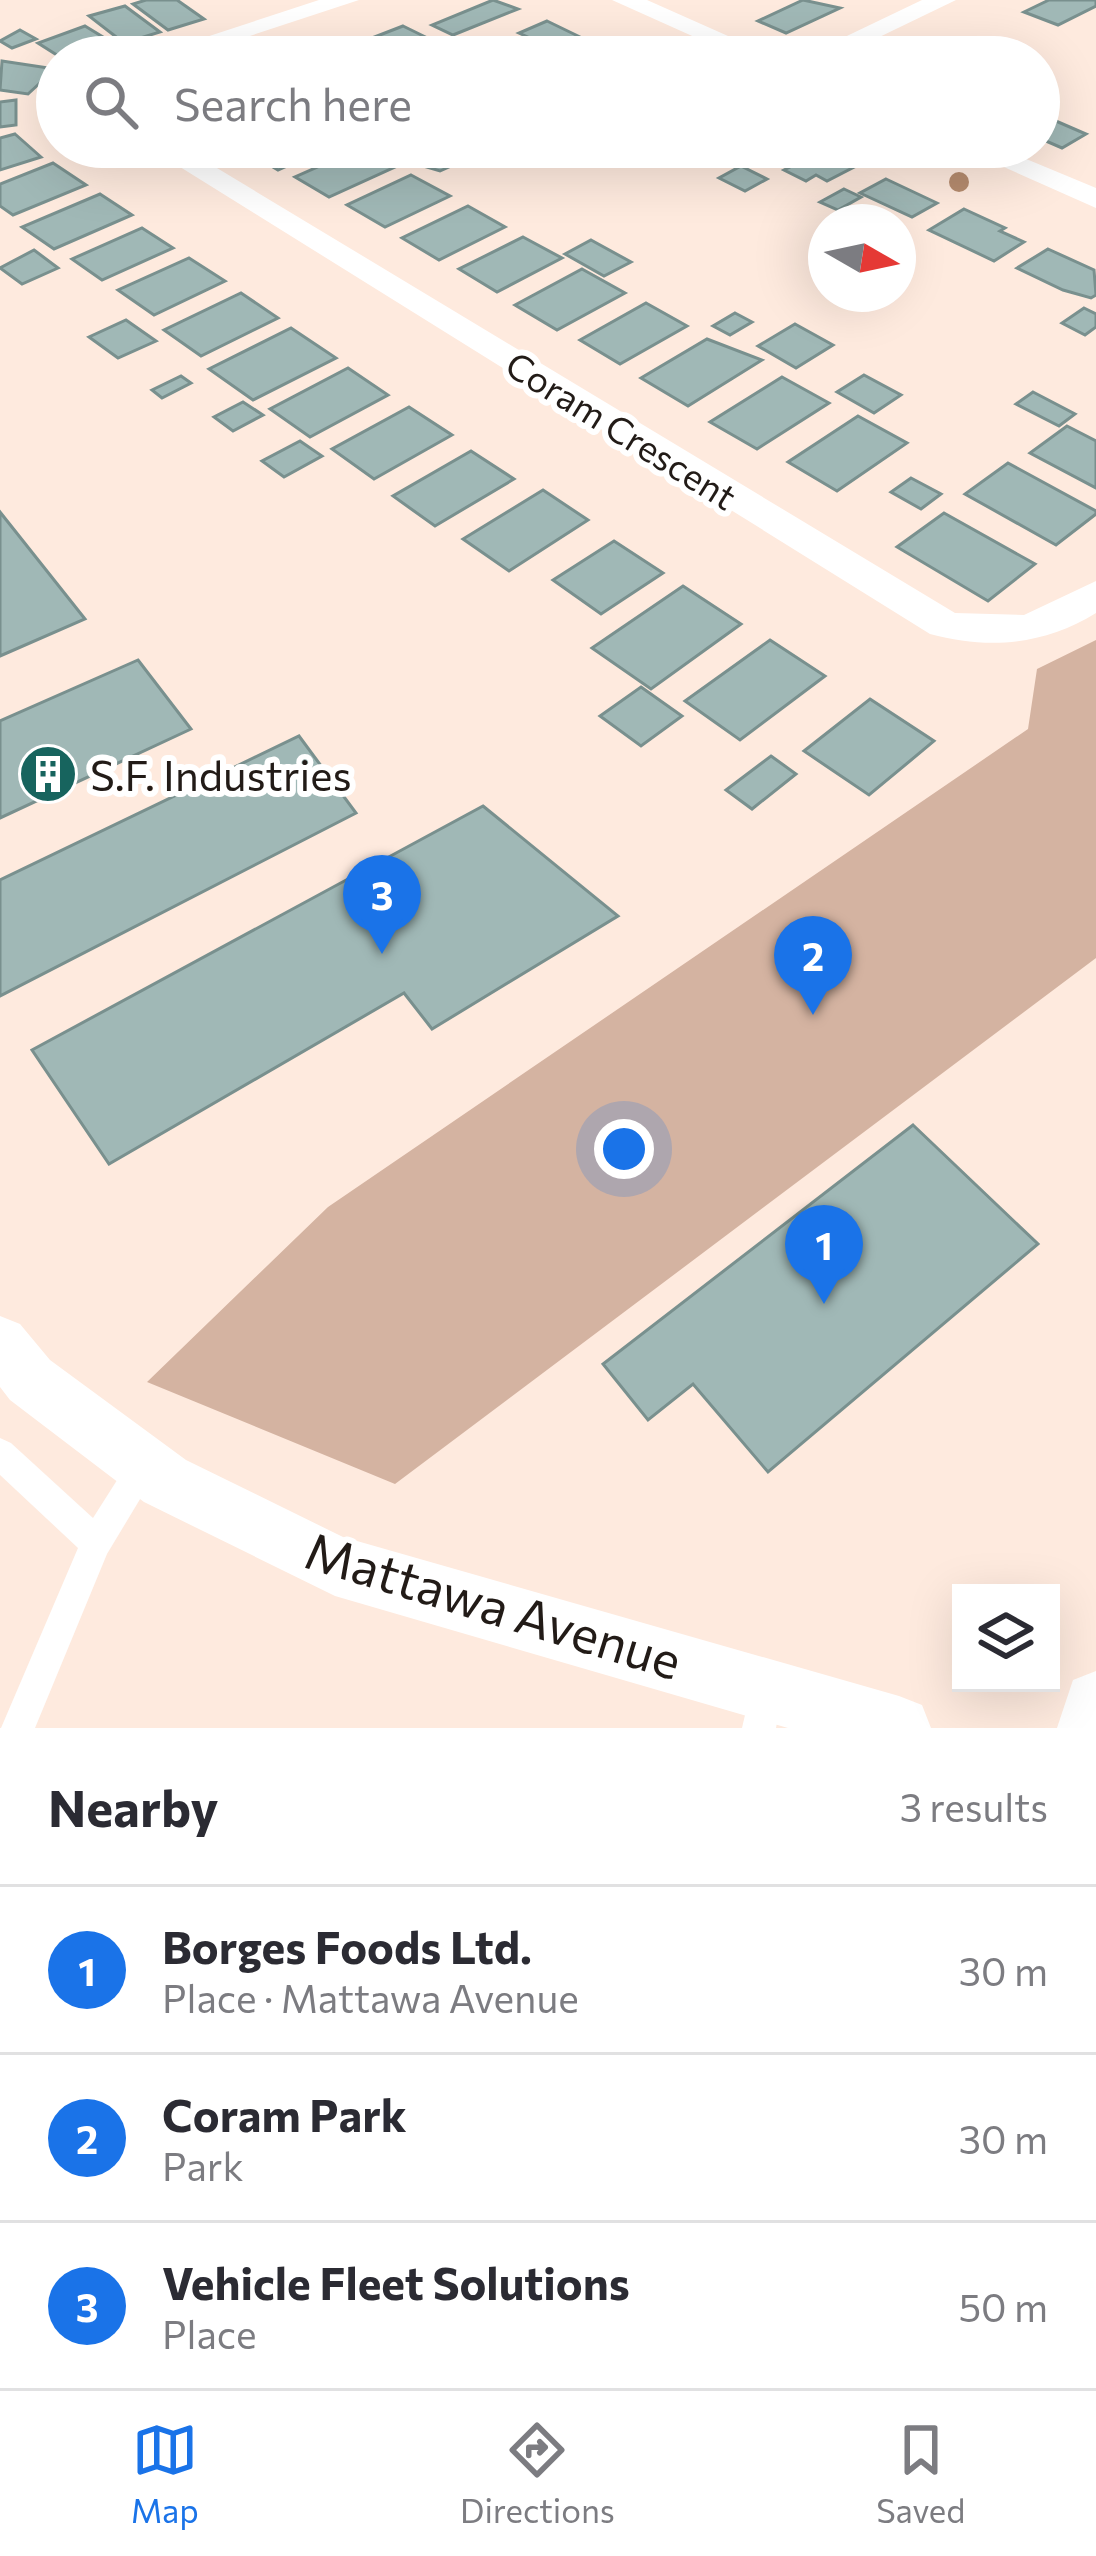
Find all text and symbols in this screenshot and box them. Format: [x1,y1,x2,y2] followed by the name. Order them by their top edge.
[36,36,1060,168] search box
[78,69,144,135] icon: search
[174,75,412,130] text: Search here
[808,204,916,312] north arrow
[499,341,745,517] street label: Coram Crescent
[17,743,79,805] building icon: S.F. Industries
[90,748,352,800] place label: S.F. Industries
[343,855,421,954] pin: 3
[774,916,852,1015] pin: 2
[594,1119,654,1179] your location
[785,1205,863,1304] pin: 1
[298,1517,690,1691] street label: Mattawa Avenue
[952,1584,1060,1692] map controls
[952,1584,1060,1692] button: layers
[48,1775,218,1838] text: Nearby
[900,1782,1048,1830] text: 3 results
[162,1918,532,1973] text: Borges Foods Ltd.
[78,1946,96,1994] text: 1
[959,1946,1048,1994] text: 30 m
[162,1973,579,2021] text: Place · Mattawa Avenue
[162,2086,407,2141] text: Coram Park
[76,2114,98,2162] text: 2
[959,2114,1048,2162] text: 30 m
[162,2141,244,2189] text: Park
[162,2254,630,2309] text: Vehicle Fleet Solutions
[76,2282,98,2330] text: 3
[959,2282,1048,2330] text: 50 m
[162,2309,257,2357] text: Place
[131,2417,199,2530] tab: Map
[460,2417,615,2530] tab: Directions
[876,2417,965,2530] tab: Saved

